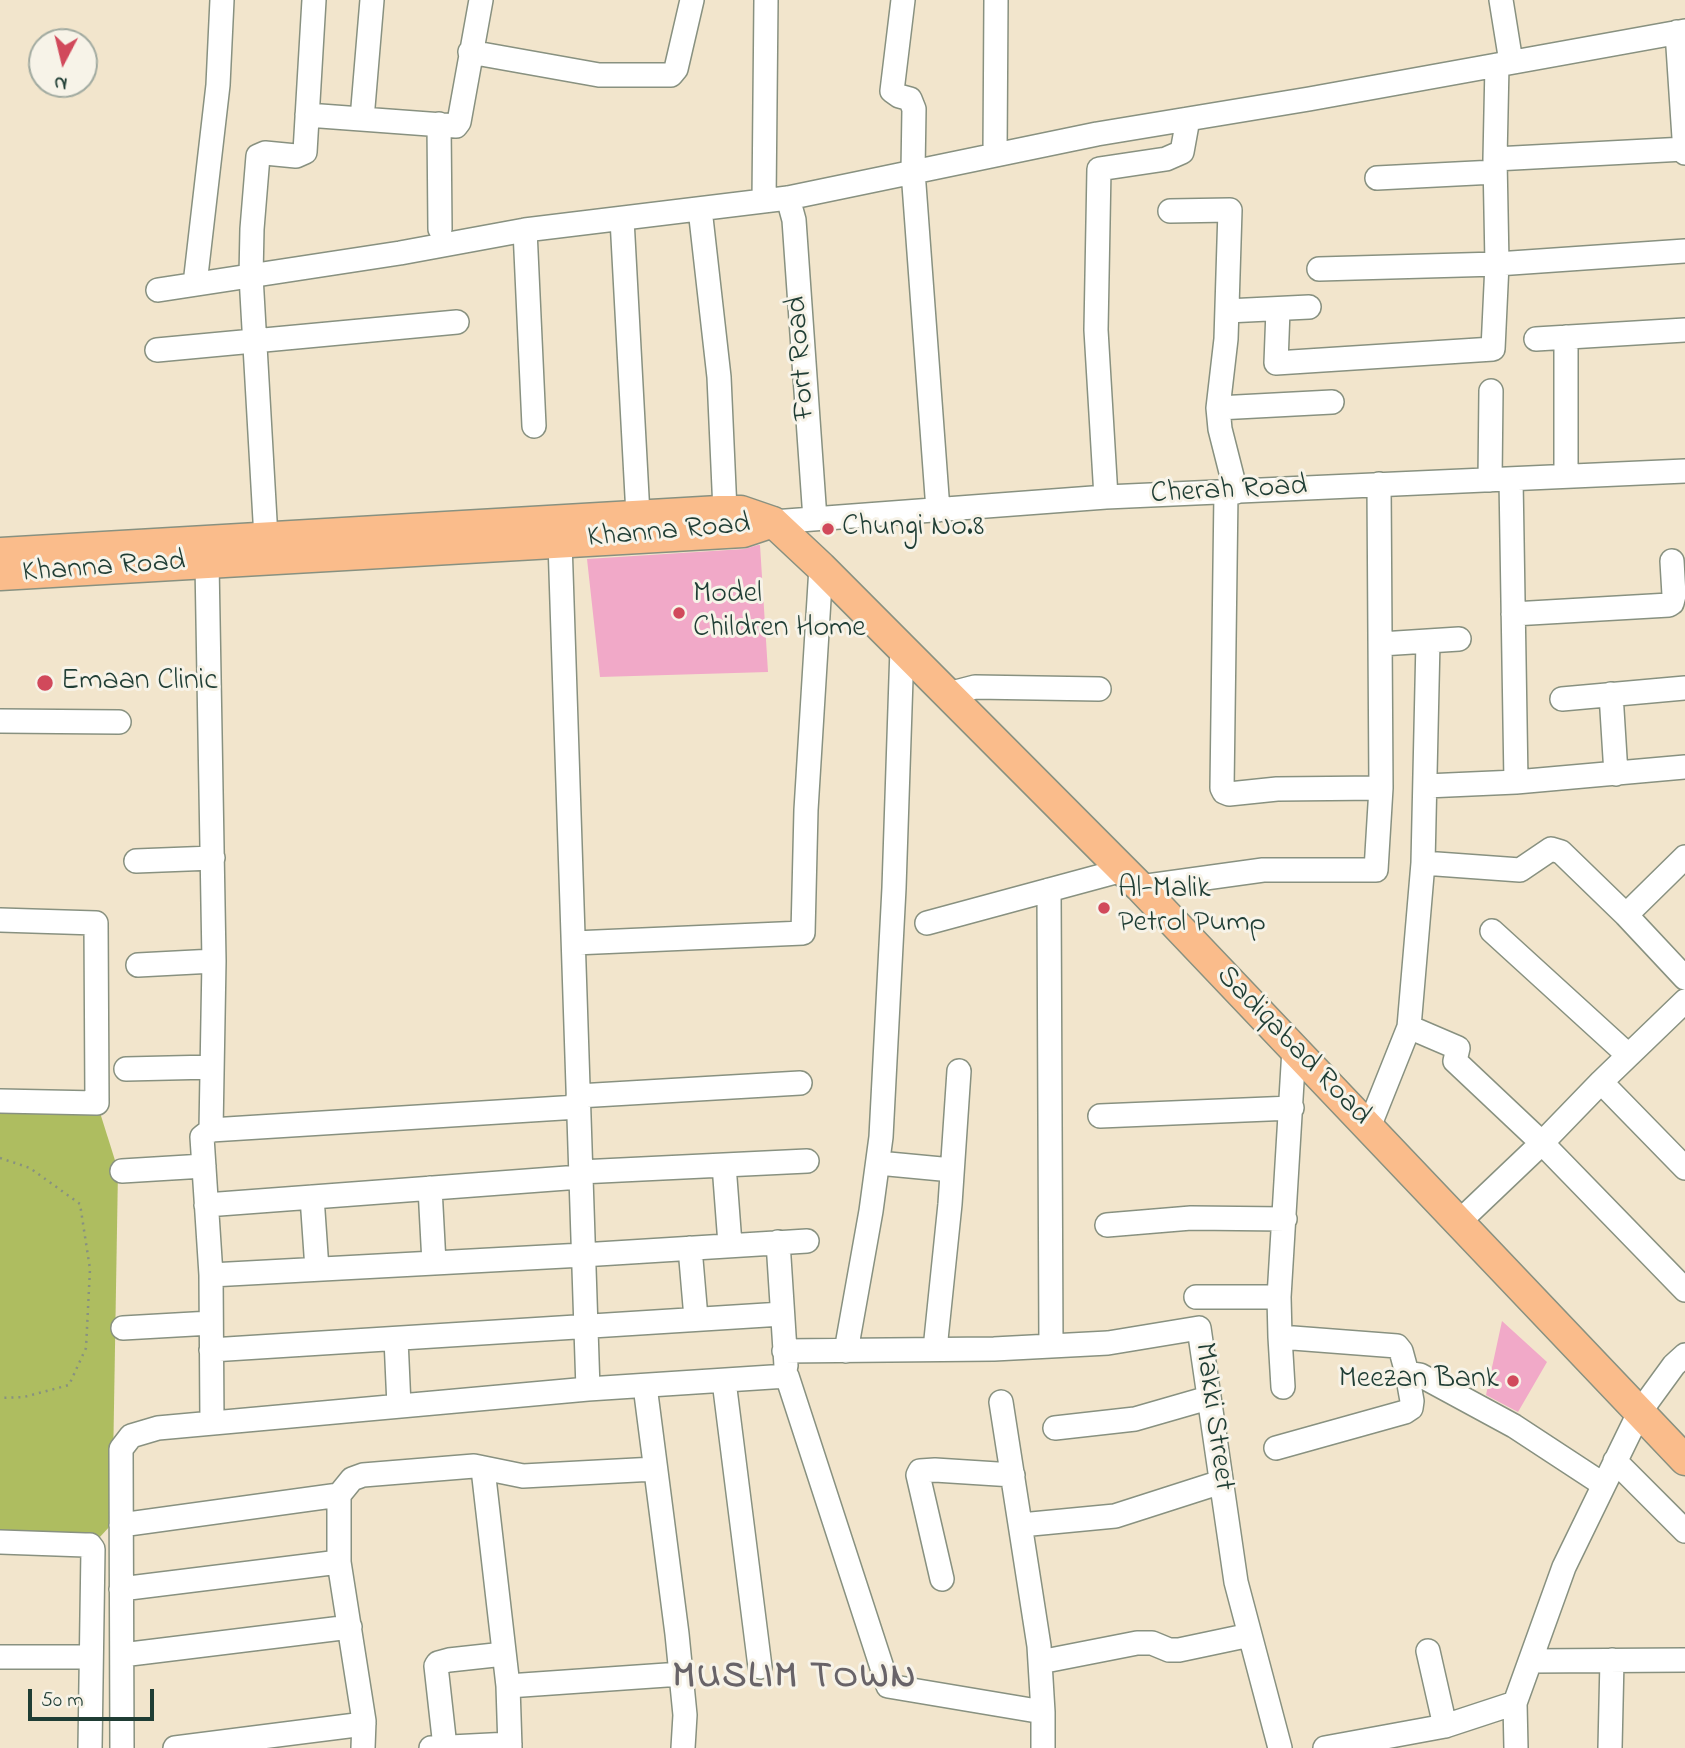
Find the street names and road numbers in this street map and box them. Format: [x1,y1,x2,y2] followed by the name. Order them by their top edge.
[781,295,825,421] street label: Fort Road
[1150,470,1308,514] street label: Cherah Road
[586,508,752,558] street label: Khanna Road
[21,545,187,593] street label: Khanna Road
[1207,960,1377,1134] street label: Sadiqabad Road
[1184,1341,1240,1493] street label: Makki Street

